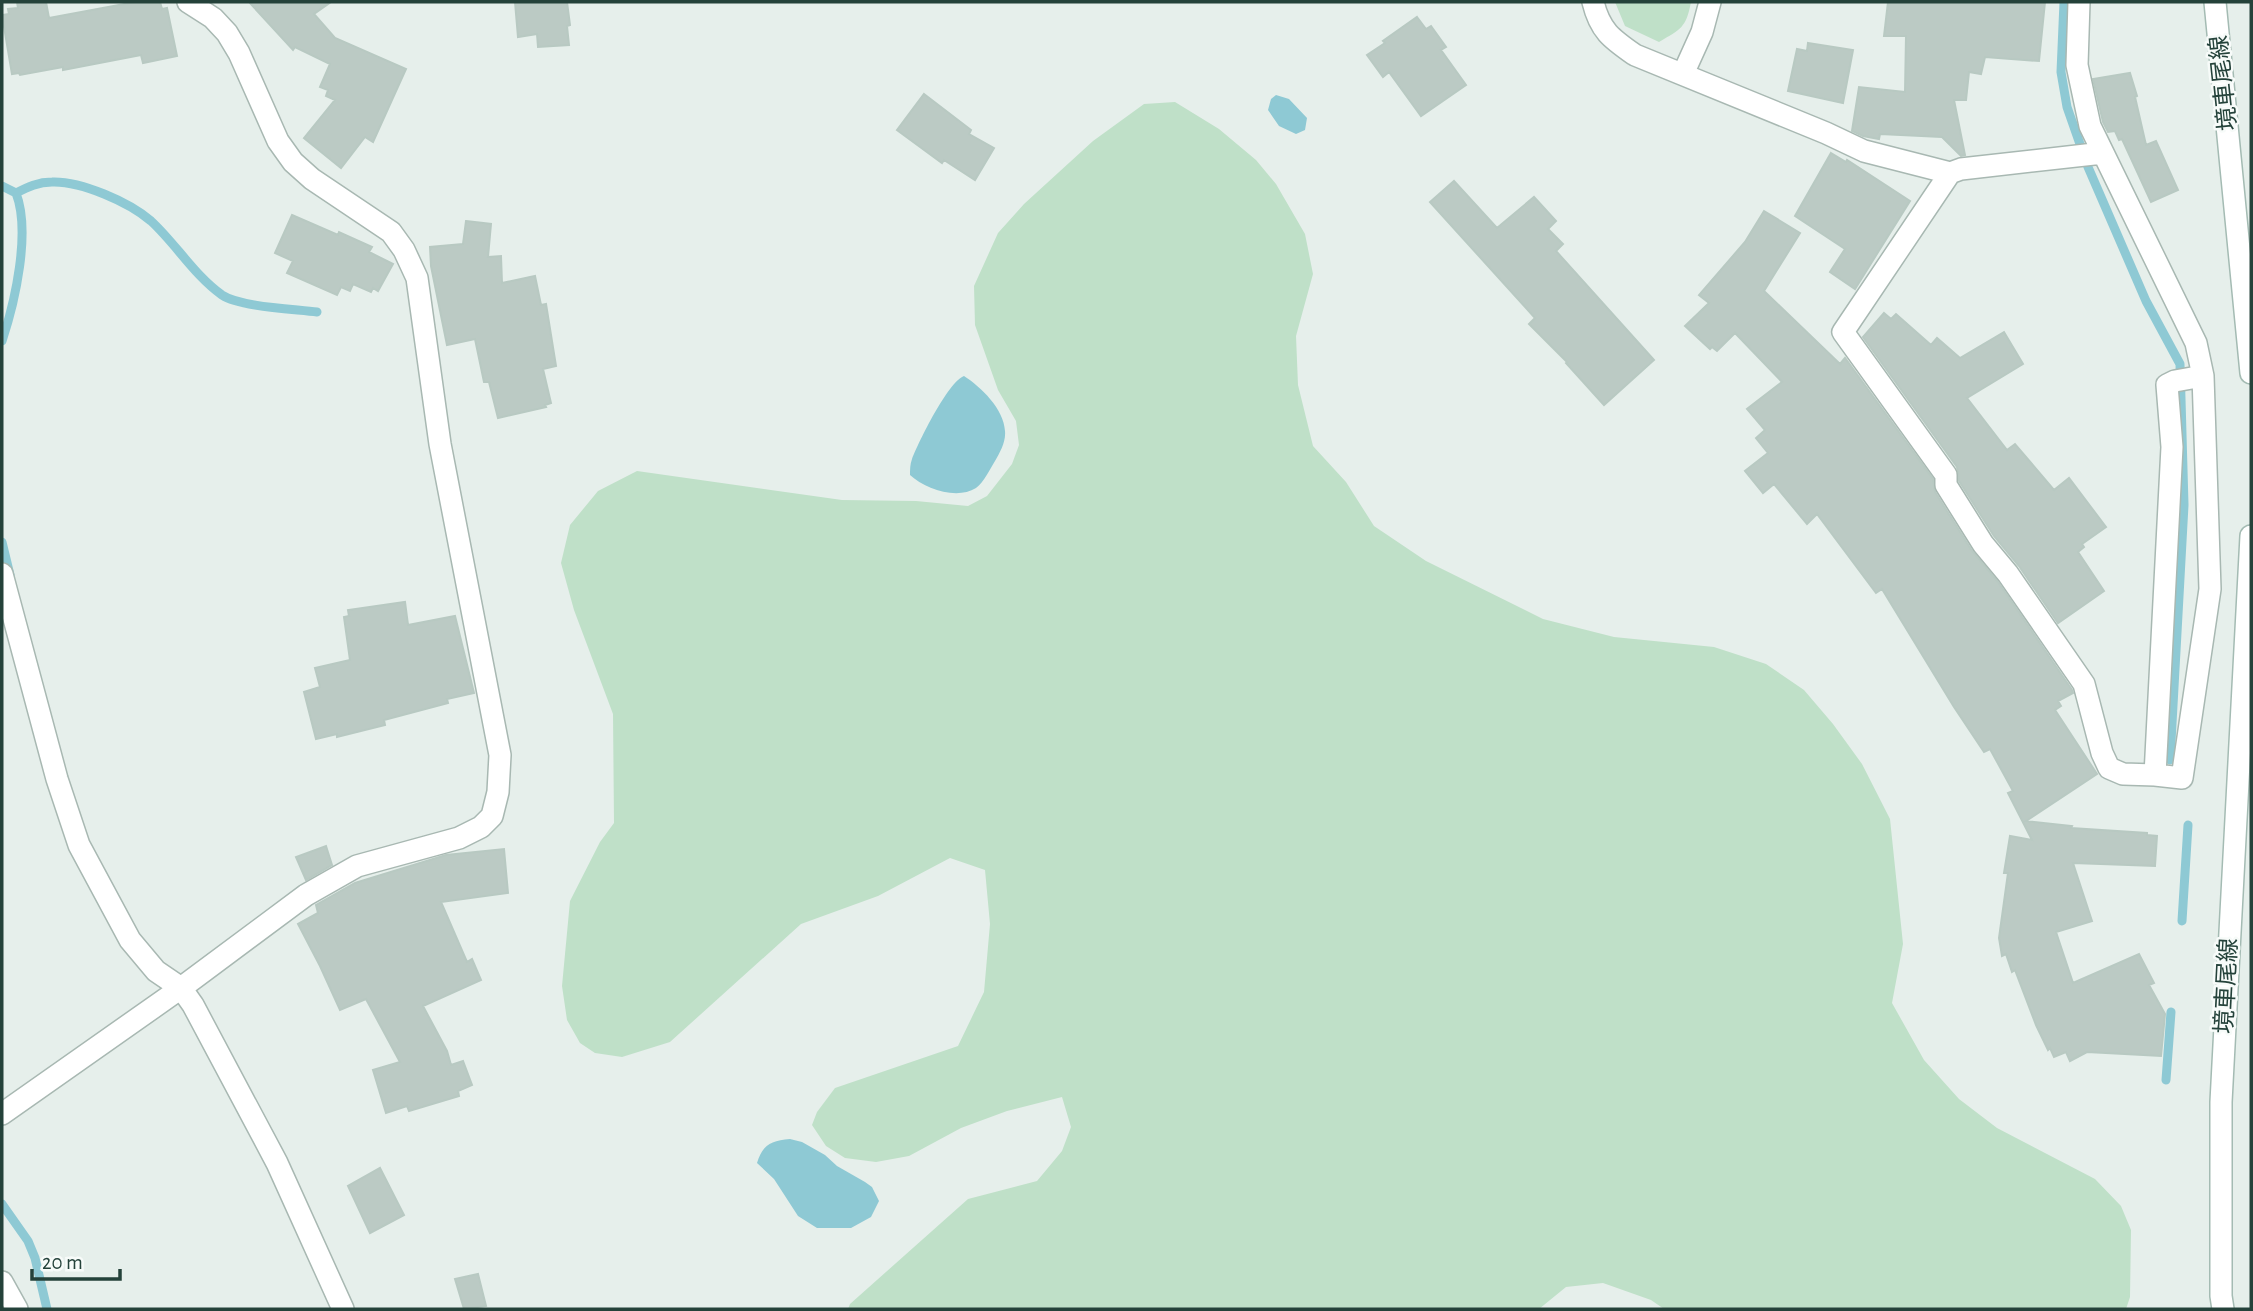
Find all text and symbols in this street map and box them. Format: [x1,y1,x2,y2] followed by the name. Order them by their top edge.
[2205,34,2241,132] street label: 境車尾線
[2211,937,2241,1035] street label: 境車尾線
[32,1238,119,1282] scale bar
[42,1252,83,1273] text: 20 m

